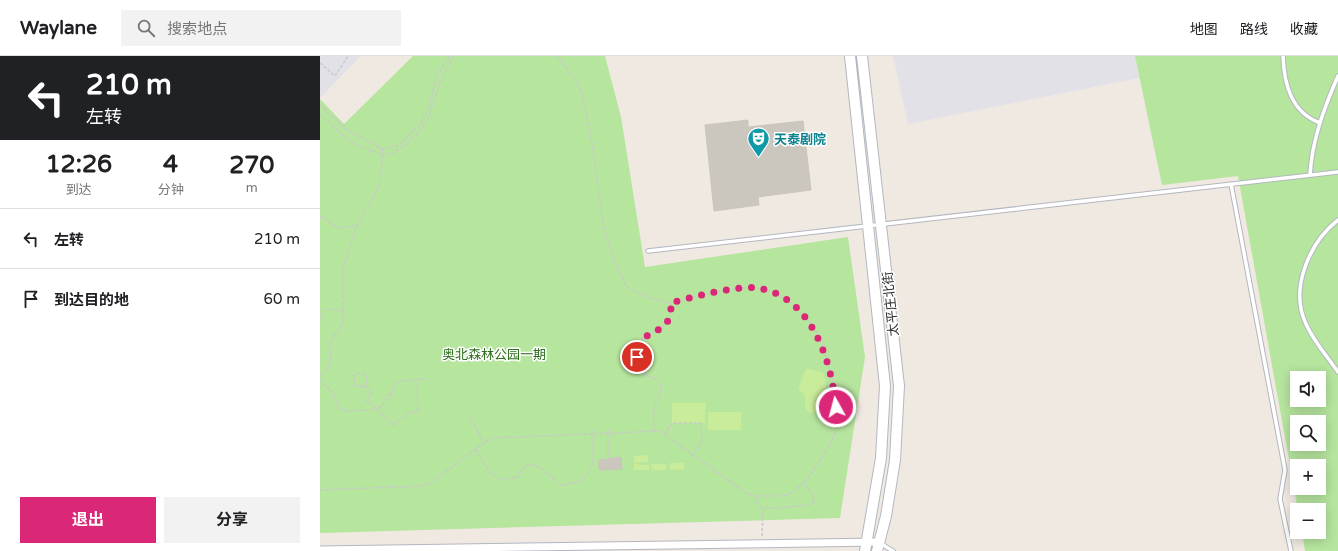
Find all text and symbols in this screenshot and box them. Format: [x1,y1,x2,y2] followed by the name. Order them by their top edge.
[121,10,401,46] search box
[20,17,97,39] text: Waylane
[135,17,157,39] icon: search
[167,20,227,38] text: 搜索地点
[1190,21,1218,38] text: 地图
[1240,21,1268,38] text: 路线
[1290,21,1318,38] text: 收藏
[86,68,172,102] text: 210 m
[20,72,72,124] icon: left
[86,106,122,128] text: 左转
[745,126,771,159] theatre icon: 天泰剧院
[774,132,826,148] place label: 天泰剧院
[46,150,112,179] text: 12:26
[163,150,178,179] text: 4
[229,151,274,180] text: 270
[246,180,258,196] text: m
[66,182,92,198] text: 到达
[158,182,184,198] text: 分钟
[20,228,42,250] icon: left
[254,230,300,248] text: 210 m
[54,231,84,249] text: 左转
[880,271,902,337] street label: 太平庄北街
[20,288,42,310] icon: arrive
[263,290,300,308] text: 60 m
[54,291,129,309] text: 到达目的地
[620,340,654,374] pin
[626,346,648,368] icon: arrive
[442,347,546,363] park label: 奥北森林公园一期
[1290,371,1326,539] map controls
[1290,371,1326,407] button: sound
[815,386,857,428] position arrow
[1290,415,1326,451] button: search
[1290,459,1326,495] button: +
[20,497,156,543] button: 退出
[164,497,300,543] button: 分享
[1290,503,1326,539] button: −

